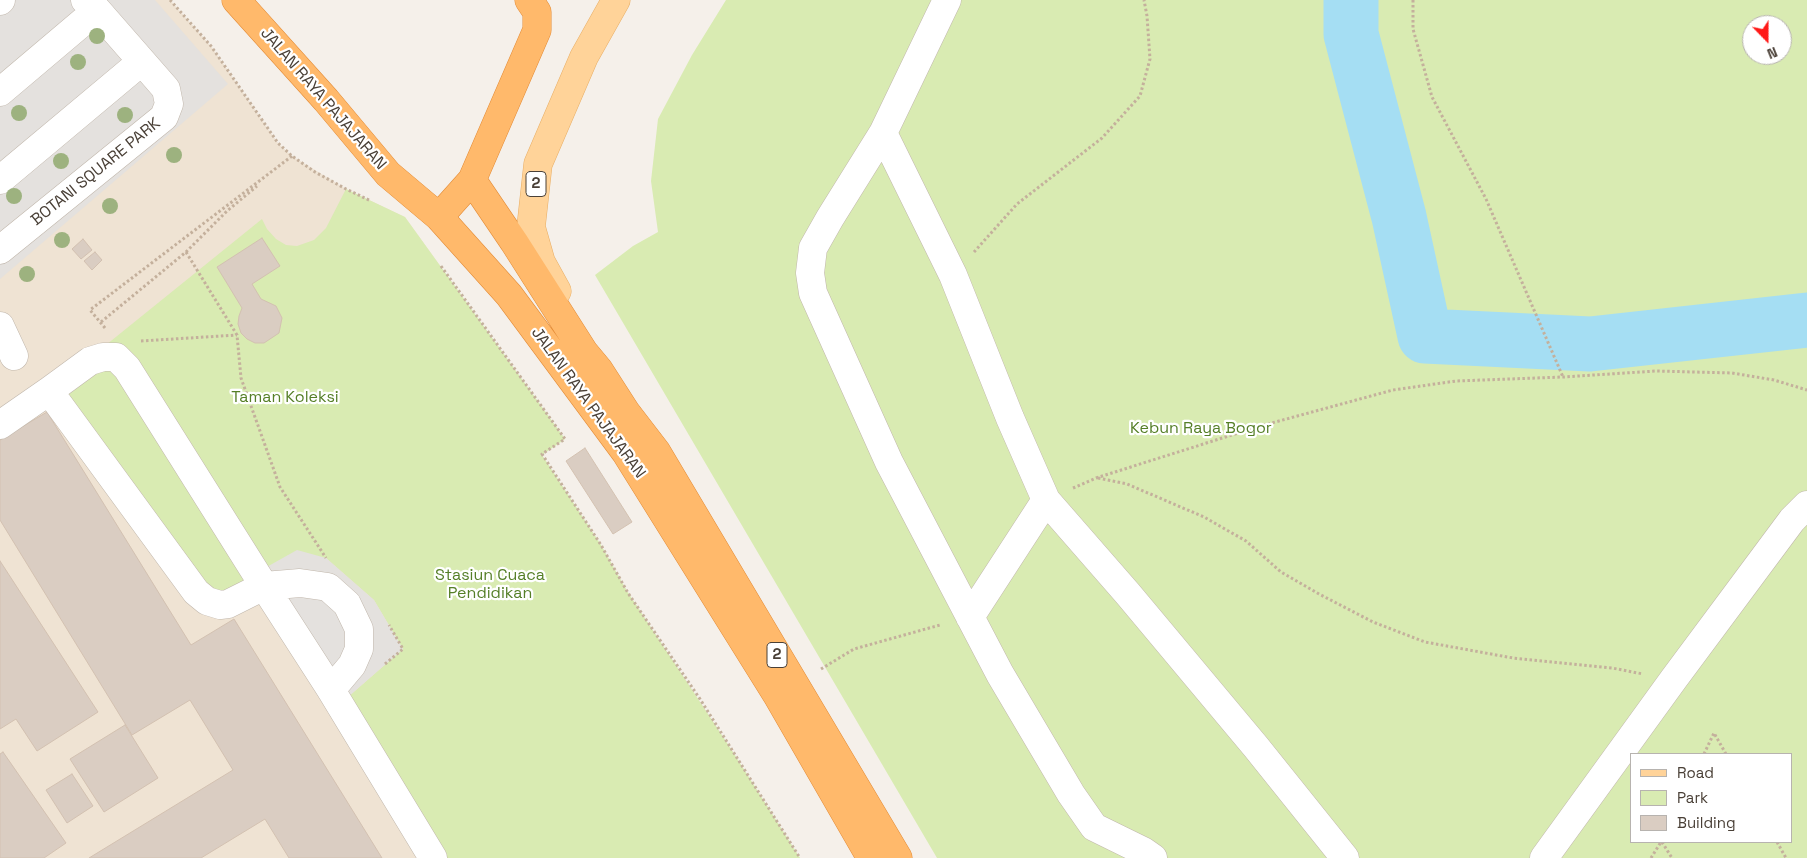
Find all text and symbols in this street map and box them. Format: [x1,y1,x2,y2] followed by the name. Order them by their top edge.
[1742,15,1792,65] north arrow
[256,24,390,174] street label: JALAN RAYA PAJAJARAN
[1765,43,1780,63] text: N
[28,114,164,230] street label: BOTANI SQUARE PARK
[526,172,546,196] road number: 2
[527,324,649,482] street label: JALAN RAYA PAJAJARAN
[231,388,339,408] park label: Taman Koleksi
[1130,419,1272,439] park label: Kebun Raya Bogor
[435,566,545,604] park label: Stasiun Cuaca Pendidikan
[767,642,787,668] road number: 2
[1630,753,1792,843] legend
[1677,763,1714,782] text: Road
[1677,788,1708,807] text: Park
[1677,813,1736,832] text: Building

